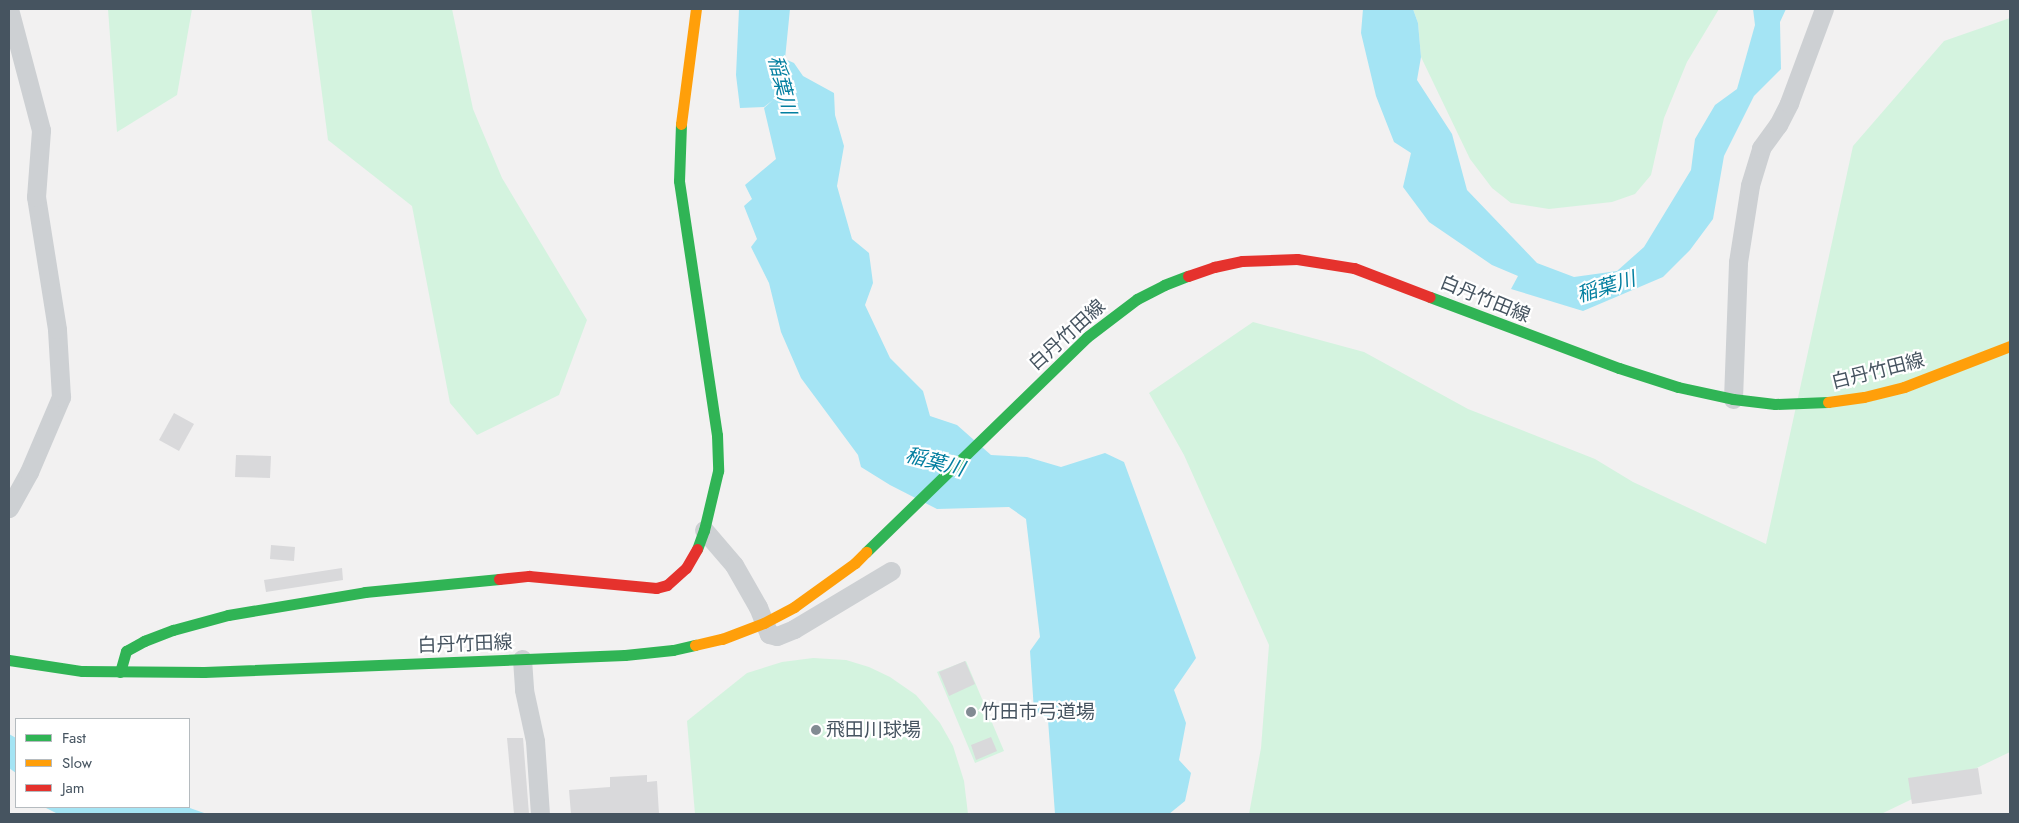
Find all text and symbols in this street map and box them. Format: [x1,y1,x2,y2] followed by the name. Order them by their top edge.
[763,53,801,117] water label: 稲葉川
[1574,267,1638,307] water label: 稲葉川
[1437,271,1533,327] street label: 白丹竹田線
[1024,295,1110,375] street label: 白丹竹田線
[1829,348,1927,394] street label: 白丹竹田線
[903,443,967,481] water label: 稲葉川
[417,631,513,657] street label: 白丹竹田線
[981,701,1095,723] place label: 竹田市弓道場
[965,706,977,718] marker: 竹田市弓道場
[15,718,190,808] legend
[826,719,921,741] place label: 飛田川球場
[810,724,822,736] marker: 飛田川球場
[62,727,86,749] text: Fast
[62,752,92,774] text: Slow
[62,777,85,799] text: Jam

